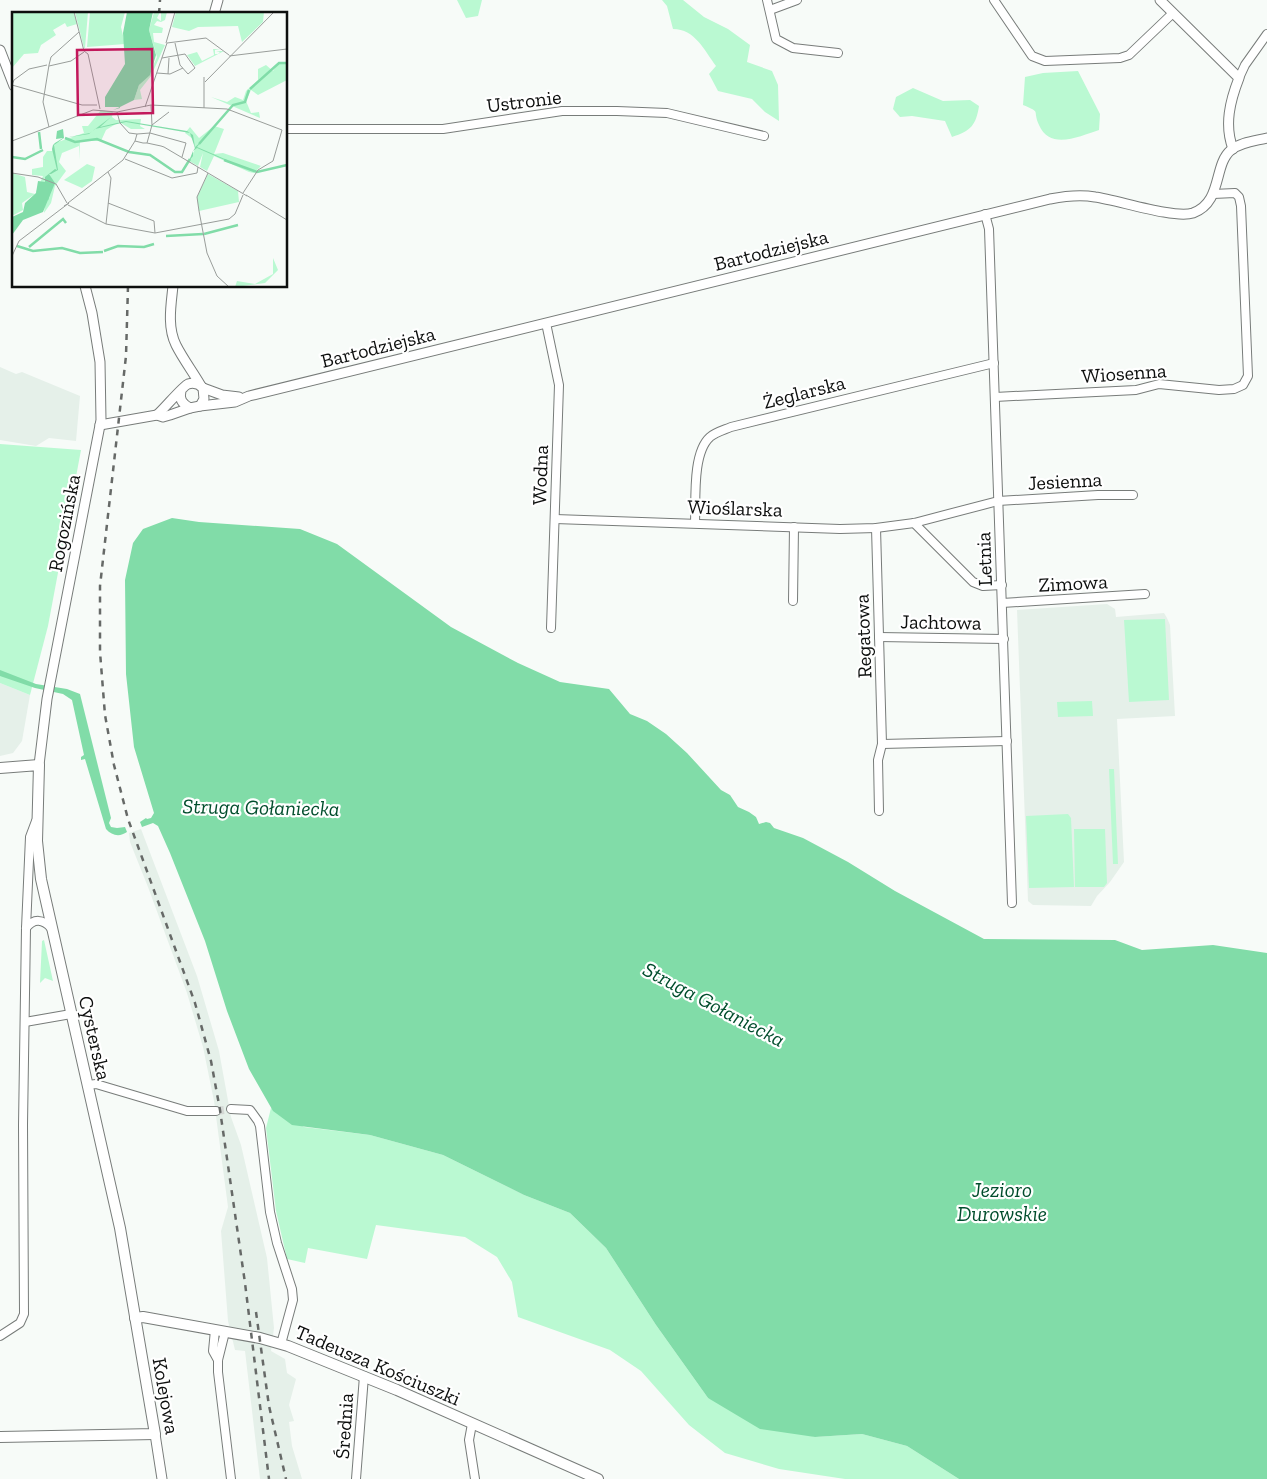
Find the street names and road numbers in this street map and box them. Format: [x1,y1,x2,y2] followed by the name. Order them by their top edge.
[485,85,563,117] street label: Ustronie
[711,224,831,276] street label: Bartodziejska
[318,321,438,373] street label: Bartodziejska
[1081,358,1168,388] street label: Wiosenna
[760,370,848,414] street label: Żeglarska
[527,444,553,505] street label: Wodna
[1027,467,1103,495] street label: Jesienna
[43,472,85,574] street label: Rogozińska
[687,494,783,522] street label: Wioślarska
[971,531,997,587] street label: Letnia
[1038,569,1109,597] street label: Zimowa
[850,593,876,679] street label: Regatowa
[900,609,982,635] street label: Jachtowa
[74,994,116,1083] street label: Cysterska
[292,1319,464,1411] street label: Tadeusza Kościuszki
[147,1356,185,1437] street label: Kolejowa
[330,1392,358,1460] street label: Średnia

